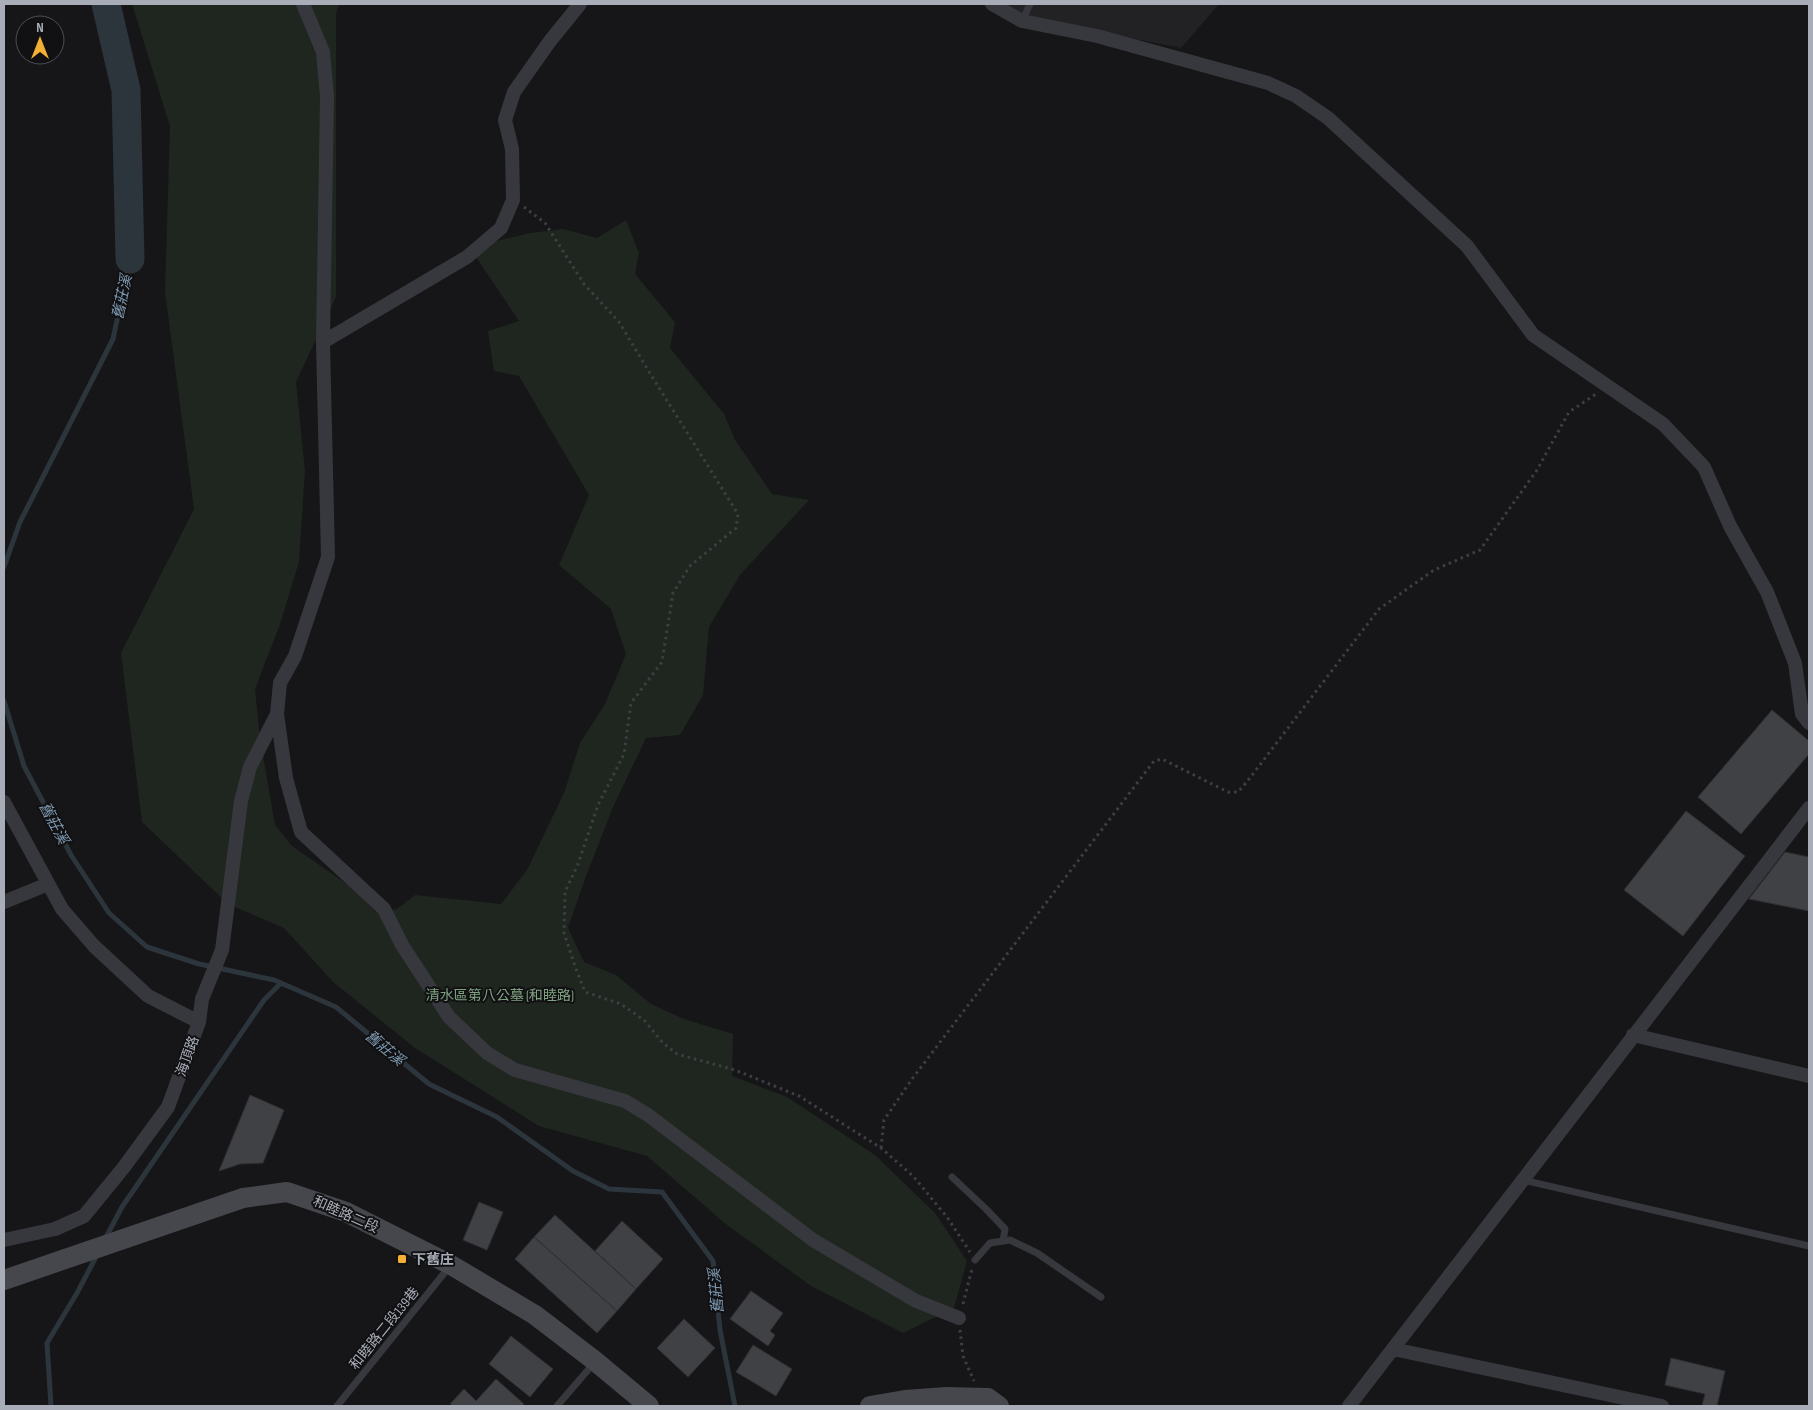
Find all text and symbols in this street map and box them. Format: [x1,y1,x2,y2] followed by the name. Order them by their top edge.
[15,15,65,65] north arrow
[36,19,44,36] text: N
[109,271,137,321] water label: 舊莊溪
[35,799,73,849] water label: 舊莊溪
[426,987,574,1004] park label: 清水區第八公墓 (和睦路)
[361,1027,410,1071] water label: 舊莊溪
[172,1034,203,1079] street label: 海頂路
[310,1192,381,1236] street label: 和睦路二段
[412,1251,454,1268] place label: 下舊庄
[396,1253,408,1265] marker: 下舊庄
[705,1266,728,1314] water label: 舊莊溪
[346,1284,423,1373] street label: 和睦路二段139巷

